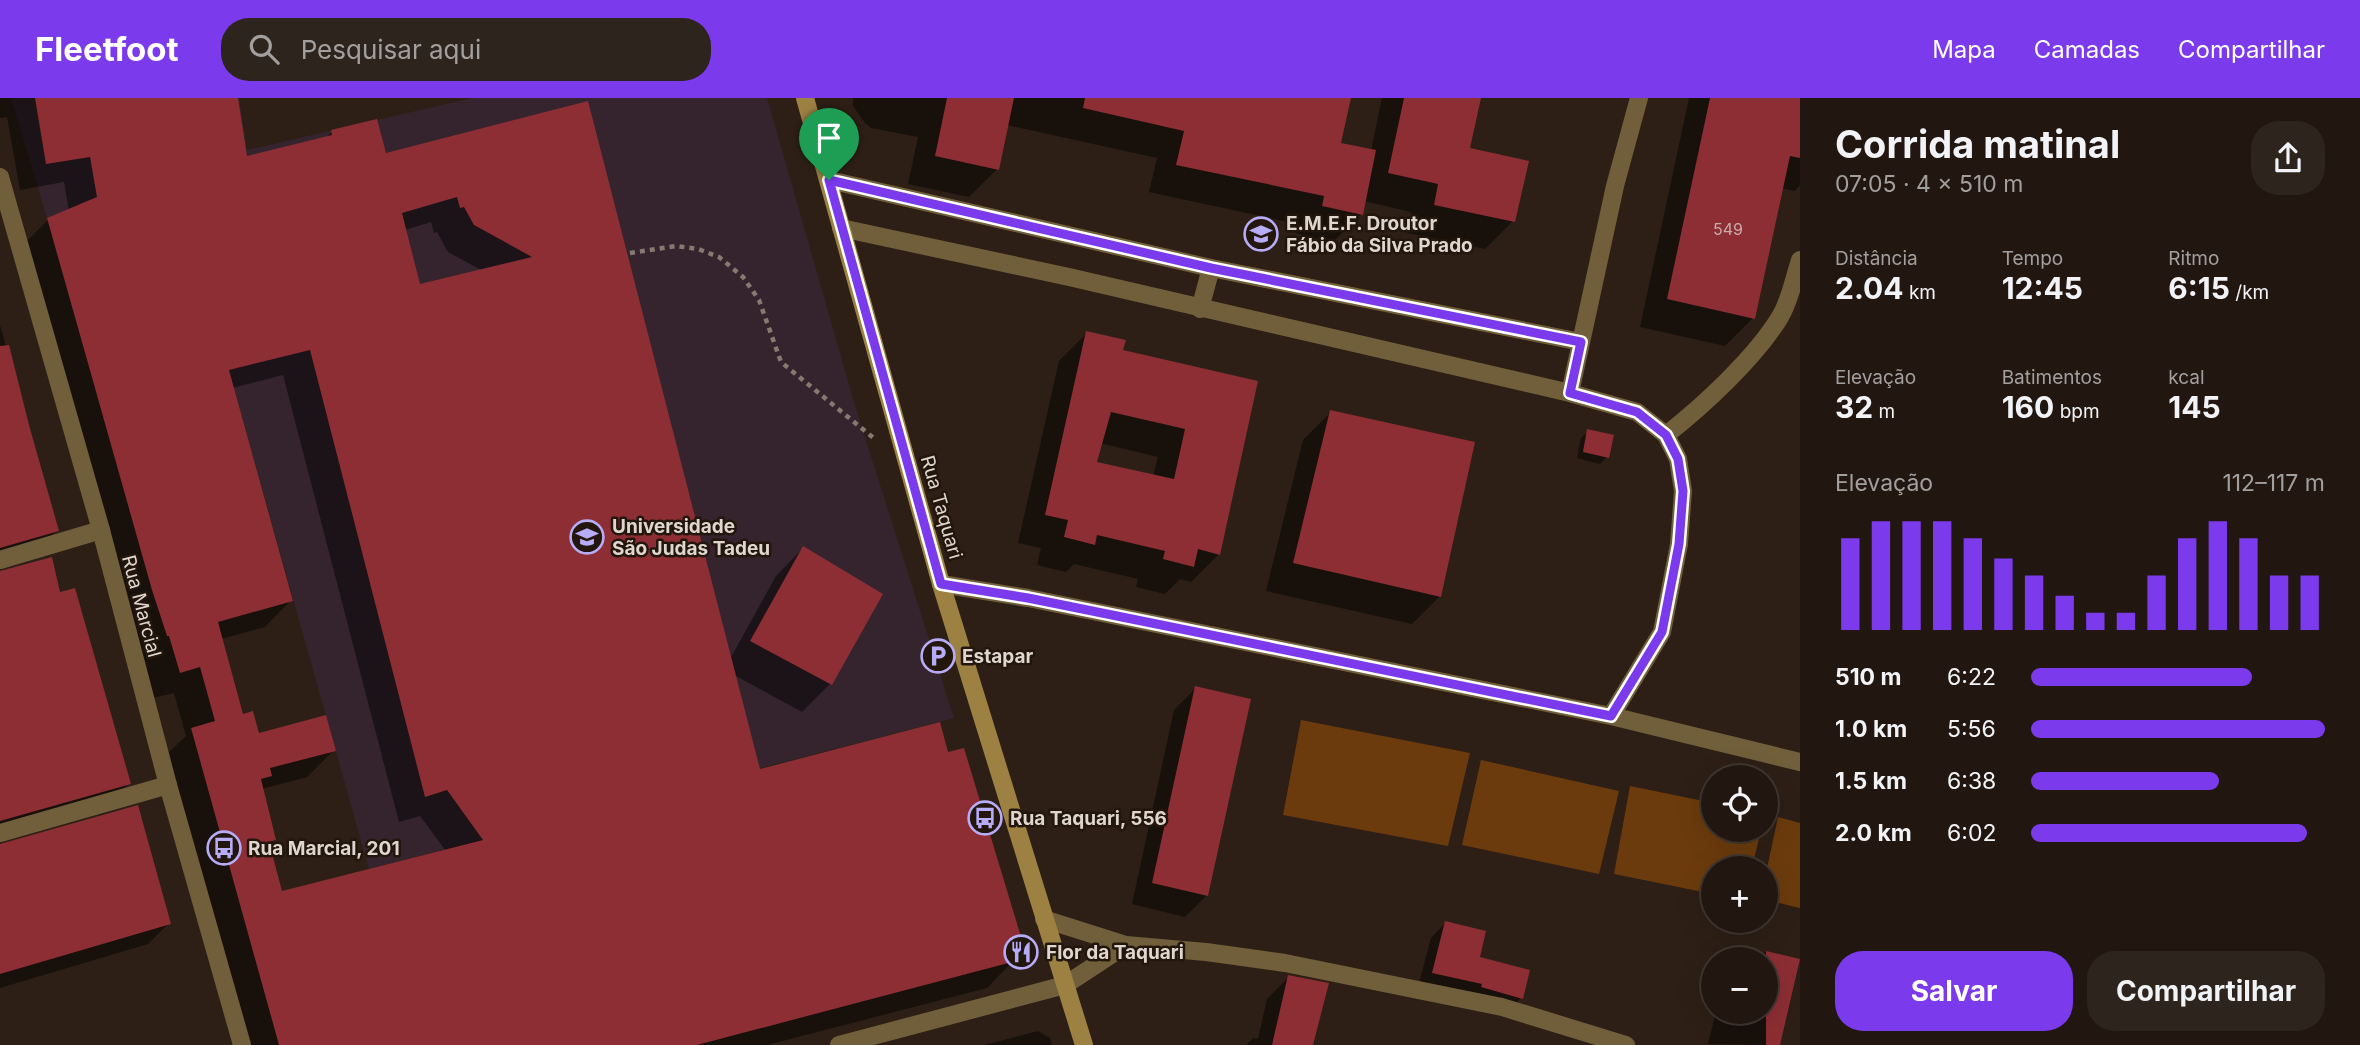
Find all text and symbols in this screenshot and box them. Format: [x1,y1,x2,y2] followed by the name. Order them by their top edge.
[221,18,711,81] search box
[35,29,179,69] text: Fleetfoot
[245,30,283,68] icon: search
[301,34,481,65] text: Pesquisar aqui
[1932,35,1996,64] text: Mapa
[2034,35,2140,64] text: Camadas
[2178,35,2325,64] text: Compartilhar
[799,108,859,180] pin
[810,119,848,157] icon: arrive
[1835,121,2120,167] text: Corrida matinal
[2251,121,2325,195] button: share
[1835,170,2023,198] text: 07:05 · 4 × 510 m
[1286,212,1473,257] place label: E.M.E.F. Droutor Fábio da Silva Prado
[1242,215,1280,253] school or university icon: E.M.E.F. Droutor Fábio da Silva Prado
[1713,219,1743,239] house number: 549
[1835,247,1918,270] text: Distância
[2002,247,2063,270] text: Tempo
[2168,247,2219,270] text: Ritmo
[1835,270,1904,306] text: 2.04
[2002,270,2083,306] text: 12:45
[2168,270,2230,306] text: 6:15
[1904,281,1936,304] text: km
[2230,281,2269,304] text: /km
[1835,366,1916,389] text: Elevação
[2002,366,2102,389] text: Batimentos
[2168,366,2205,389] text: kcal
[1835,389,1873,425] text: 32
[2002,389,2054,425] text: 160
[2168,389,2221,425] text: 145
[1873,400,1895,423] text: m
[2054,400,2100,423] text: bpm
[916,453,967,562] street label: Rua Taquari
[1835,469,1933,497] text: Elevação
[2222,469,2325,497] text: 112–117 m
[612,515,770,560] place label: Universidade São Judas Tadeu
[568,518,606,556] school or university icon: Universidade São Judas Tadeu
[117,553,166,660] street label: Rua Marcial
[919,637,957,675] parking icon: Estapar
[962,645,1033,668] place label: Estapar
[1835,663,1902,691] text: 510 m
[1947,663,1996,691] text: 6:22
[1835,715,1907,743] text: 1.0 km
[1947,715,1996,743] text: 5:56
[1701,765,1778,1024] map controls
[1701,765,1778,842] button: locate
[1835,767,1907,795] text: 1.5 km
[1947,767,1996,795] text: 6:38
[966,799,1004,837] bus stop icon: Rua Taquari, 556
[1010,807,1167,830] place label: Rua Taquari, 556
[1835,819,1912,847] text: 2.0 km
[1947,819,1996,847] text: 6:02
[205,829,243,867] bus stop icon: Rua Marcial, 201
[248,837,400,860] place label: Rua Marcial, 201
[1701,856,1778,933] button: +
[1002,933,1040,971] restaurant icon: Flor da Taquari
[1046,941,1184,964] place label: Flor da Taquari
[1701,947,1778,1024] button: −
[1835,951,2073,1031] button: Salvar
[2087,951,2325,1031] button: Compartilhar

